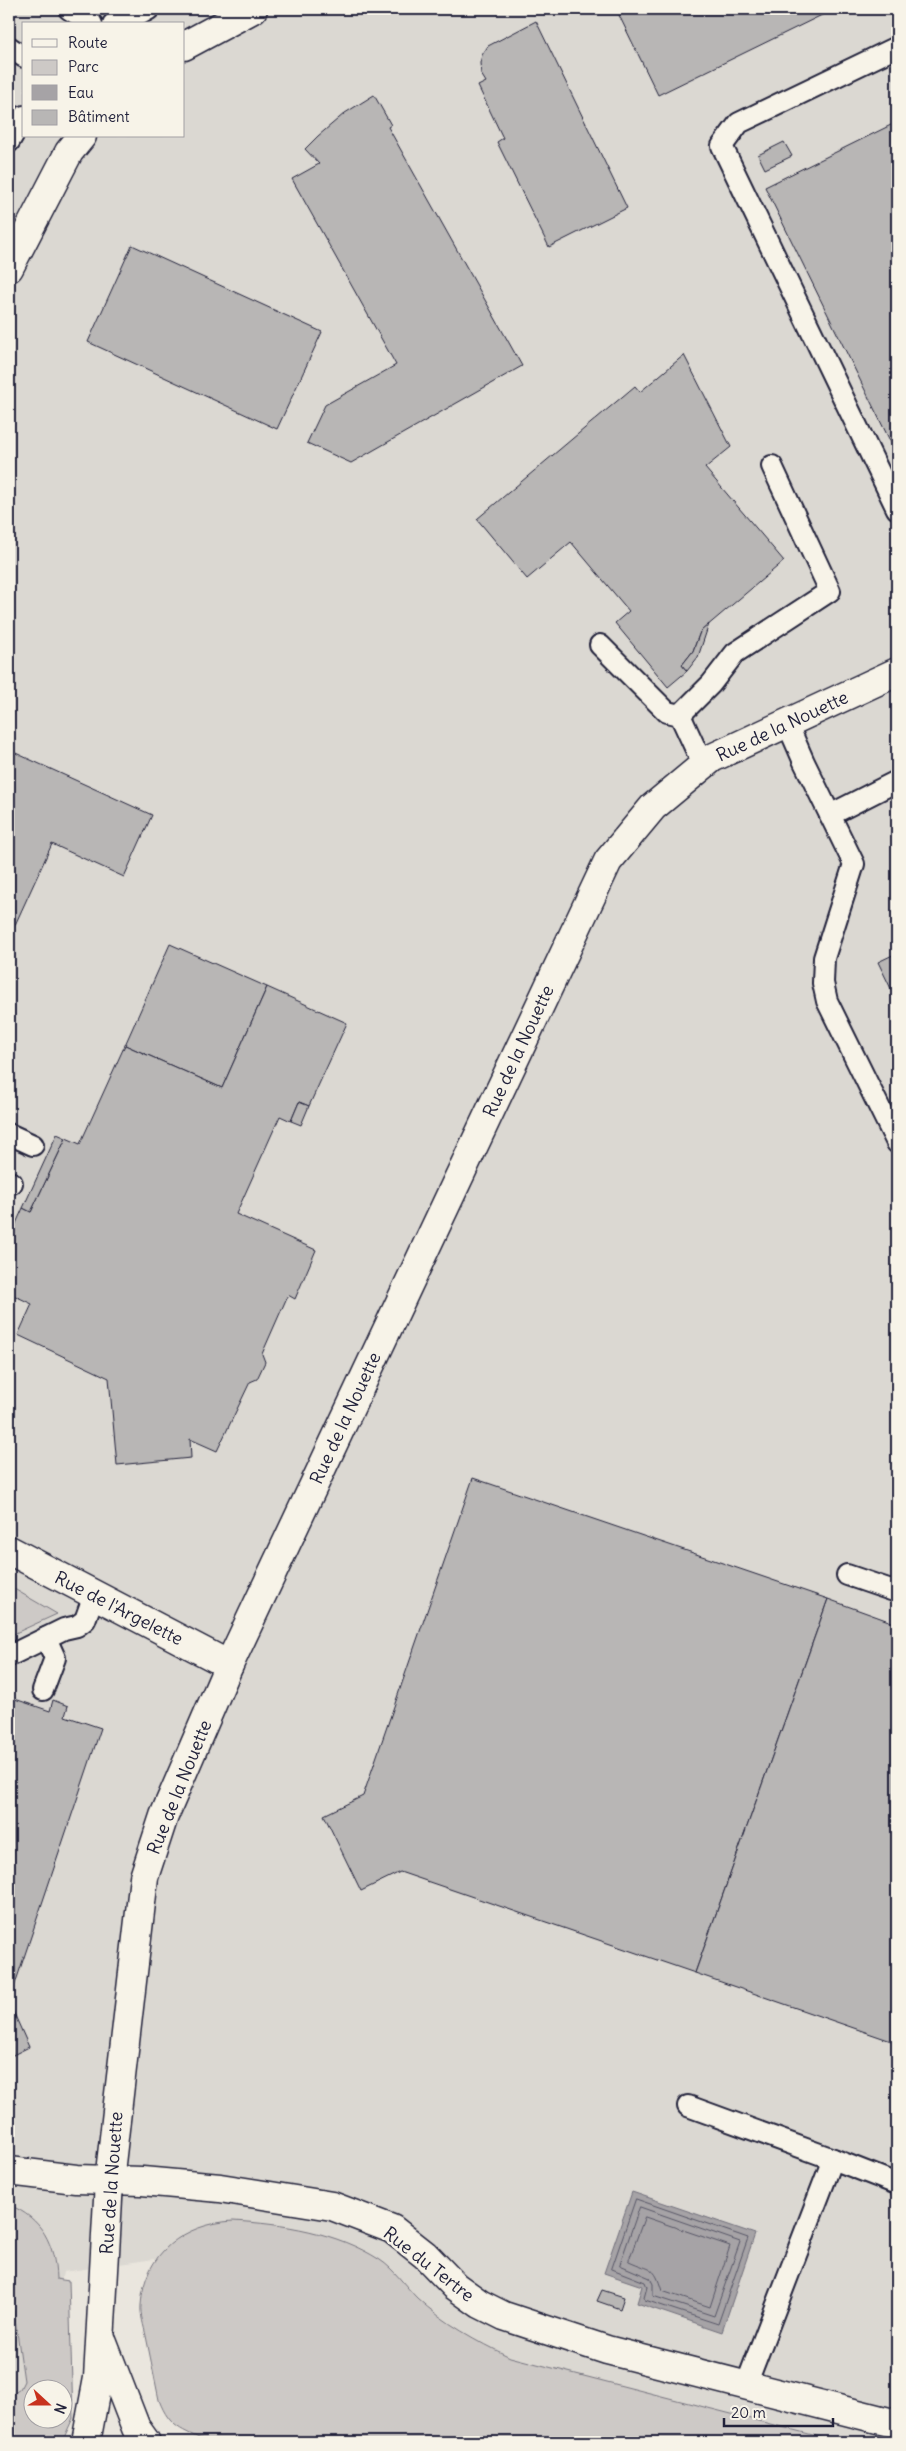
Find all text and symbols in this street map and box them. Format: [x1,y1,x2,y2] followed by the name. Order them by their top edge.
[22,22,185,138] legend
[68,33,108,52] text: Route
[68,57,99,76] text: Parc
[68,83,94,102] text: Eau
[68,107,130,126] text: Bâtiment
[712,685,852,767] street label: Rue de la Nouette
[477,981,559,1121] street label: Rue de la Nouette
[304,1348,386,1488] street label: Rue de la Nouette
[51,1566,187,1650] street label: Rue de l'Argelette
[142,1716,216,1858] street label: Rue de la Nouette
[95,2111,127,2255] street label: Rue de la Nouette
[379,2221,479,2307] street label: Rue du Tertre
[22,2378,72,2428] north arrow
[724,2396,832,2428] scale bar
[50,2401,70,2416] text: N
[731,2403,766,2422] text: 20 m

